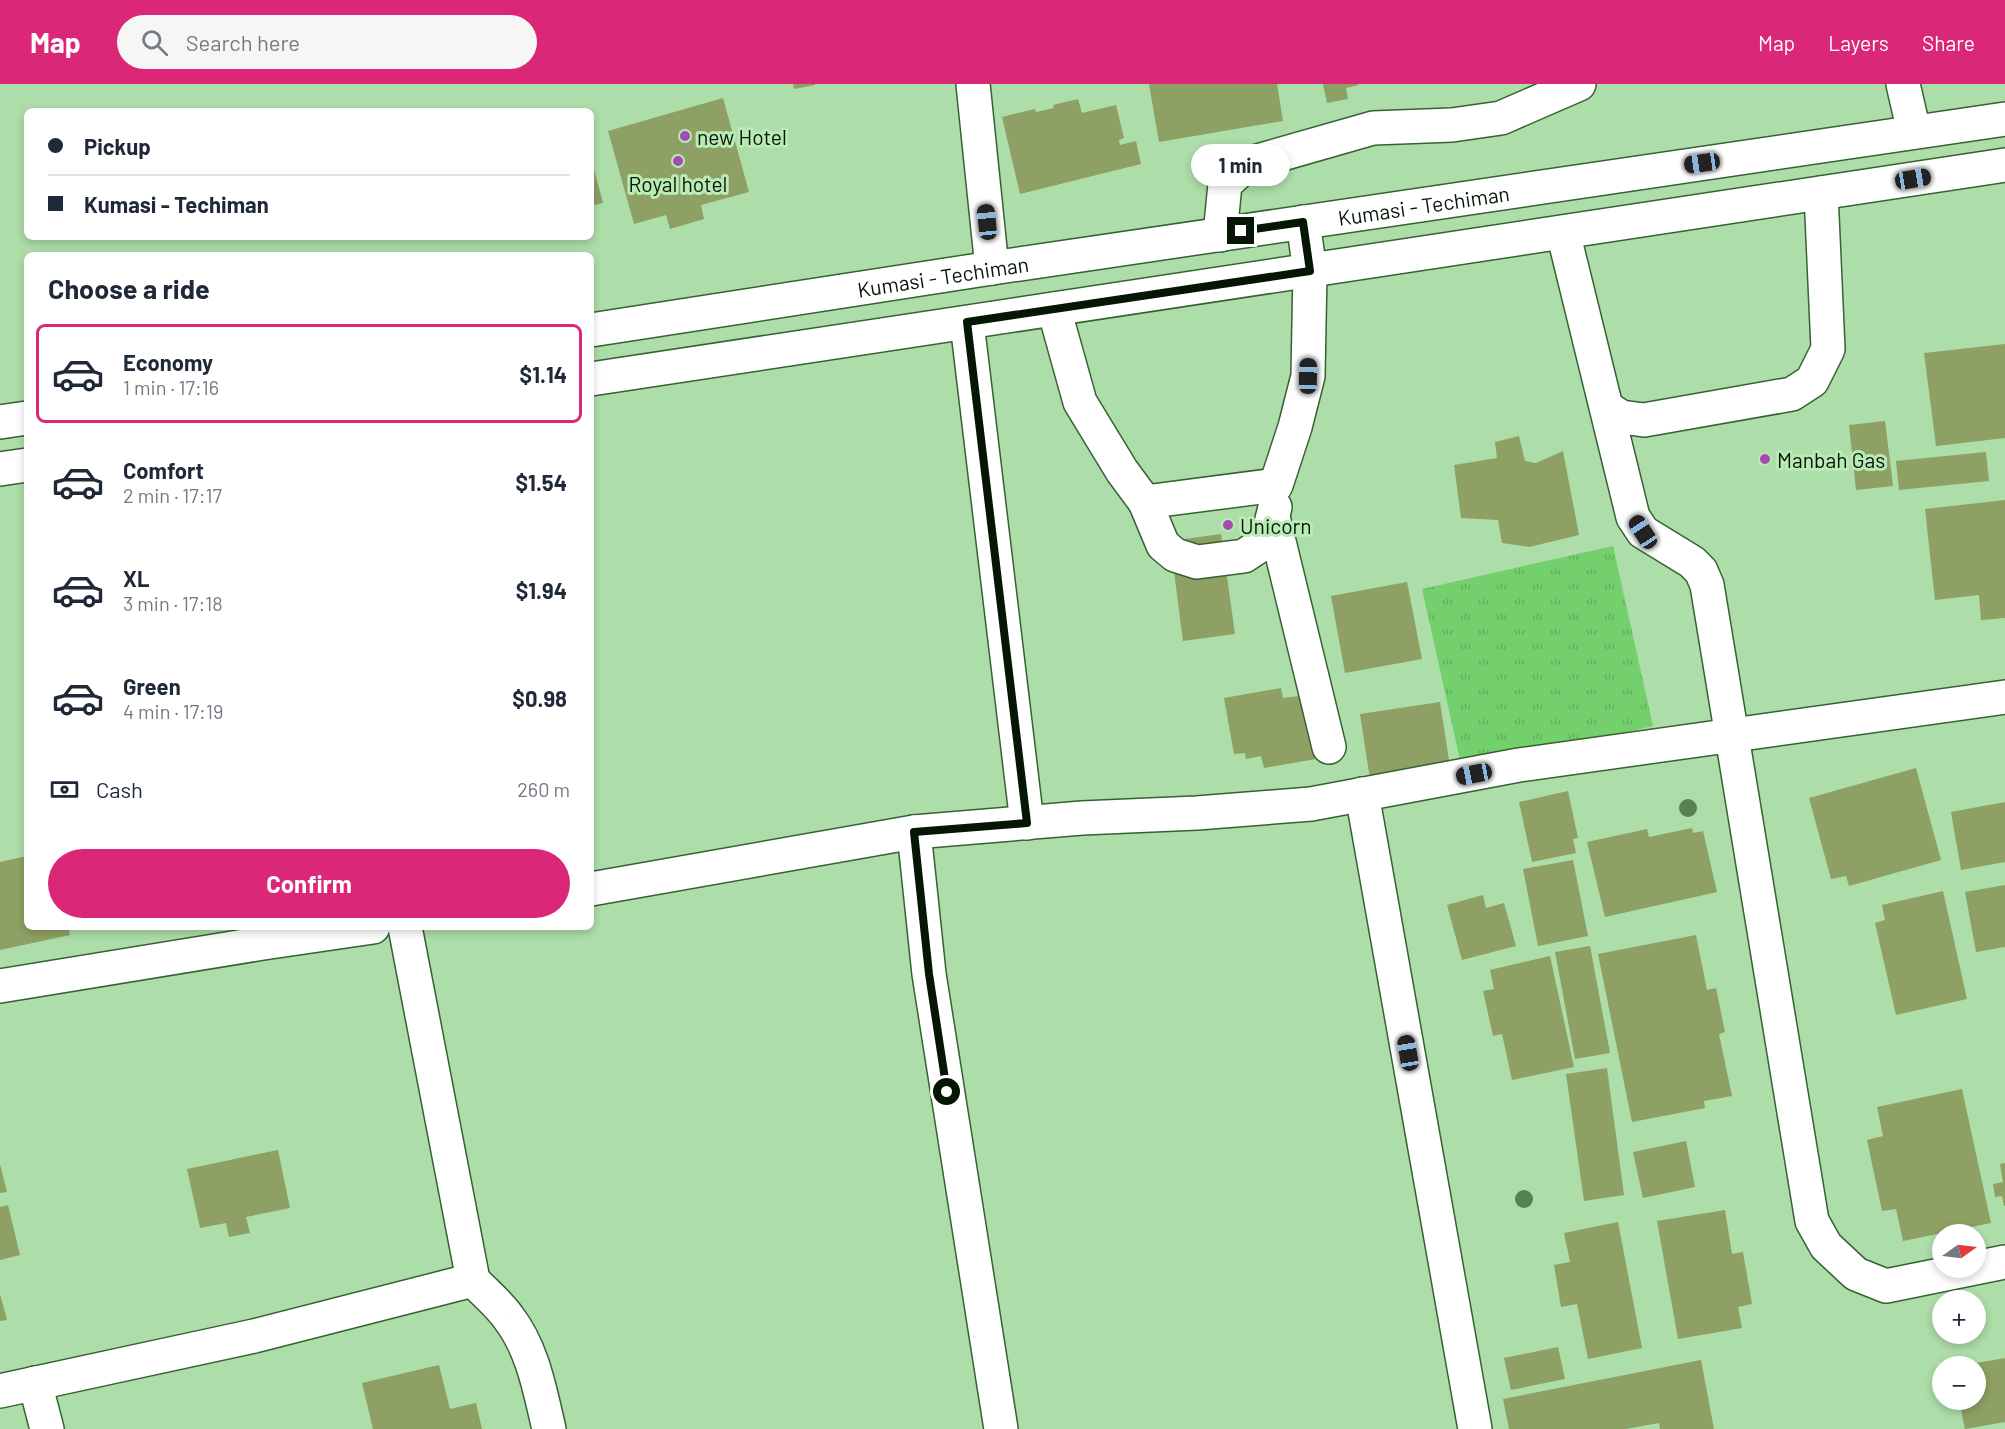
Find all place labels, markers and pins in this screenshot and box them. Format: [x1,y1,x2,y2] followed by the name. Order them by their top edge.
[697,124,787,149] place label: new Hotel
[678,129,692,143] marker: new Hotel
[671,154,685,168] marker: Royal hotel
[629,171,727,196] place label: Royal hotel
[1777,447,1885,472] place label: Manbah Gas
[1758,452,1772,466] marker: Manbah Gas
[1240,513,1312,538] place label: Unicorn
[1221,518,1235,532] marker: Unicorn

